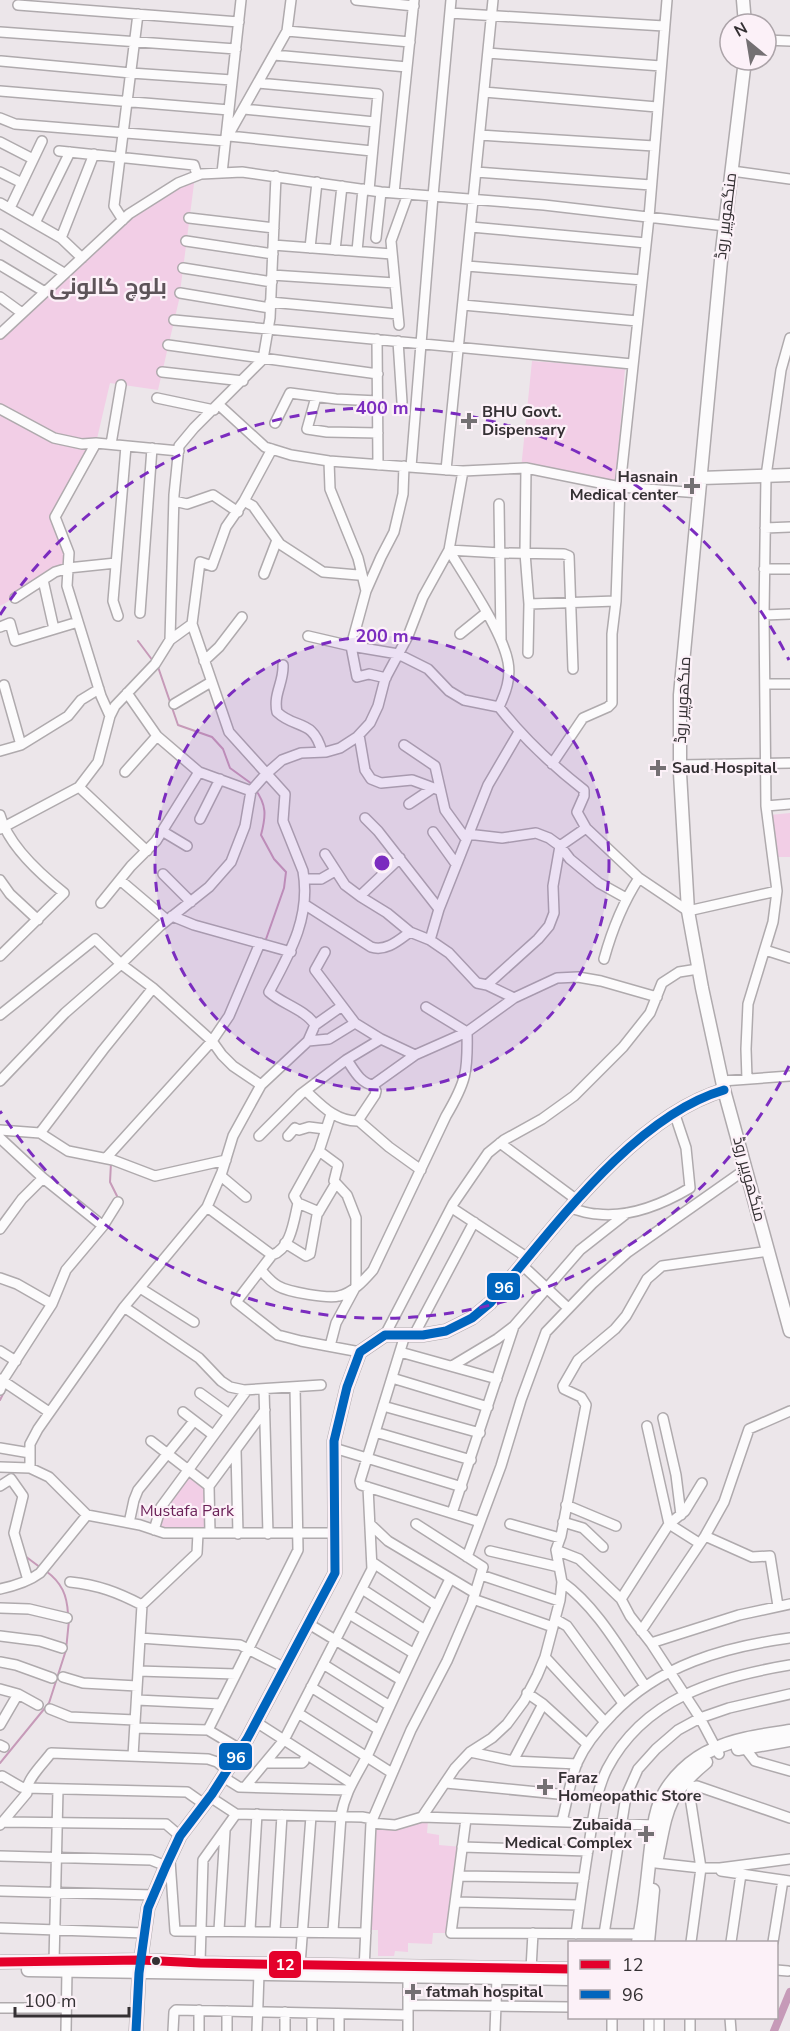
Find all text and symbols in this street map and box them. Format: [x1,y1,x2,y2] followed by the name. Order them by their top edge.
[718,12,778,72] north arrow
[730,17,752,42] text: N
[710,171,742,261] street label: منگھوپیر روڈ
[49,272,167,302] district label: بلوچ کالونی
[355,396,409,420] text: 400 m
[482,401,566,441] place label: BHU Govt. Dispensary
[460,412,478,430] marker: BHU Govt. Dispensary
[570,466,679,506] place label: Hasnain Medical center
[683,477,701,495] marker: Hasnain Medical center
[355,624,409,648] text: 200 m
[670,656,696,744] street label: منگھوپیر روڈ
[672,757,777,779] place label: Saud Hospital
[649,759,667,777] marker: Saud Hospital
[372,853,392,873] centre of rings
[727,1134,771,1224] street label: منگھوپیر روڈ
[486,1272,521,1301] line badge: 96
[494,1277,514,1299] text: 96
[140,1500,235,1522] park label: Mustafa Park
[218,1742,253,1771] line badge: 96
[226,1747,246,1769] text: 96
[558,1767,702,1807] place label: Faraz Homeopathic Store
[536,1778,554,1796] marker: Faraz Homeopathic Store
[505,1814,632,1854] place label: Zubaida Medical Complex
[637,1825,655,1843] marker: Zubaida Medical Complex
[568,1941,778,2019] legend
[268,1950,302,1979] line badge: 12
[622,1953,644,1977] text: 12
[275,1954,295,1976] text: 12
[150,1955,162,1967] unlabelled marker
[15,1980,129,2018] scale bar
[426,1981,543,2003] place label: fatmah hospital
[404,1983,422,2001] marker: fatmah hospital
[622,1983,644,2007] text: 96
[24,1989,76,2013] text: 100 m

